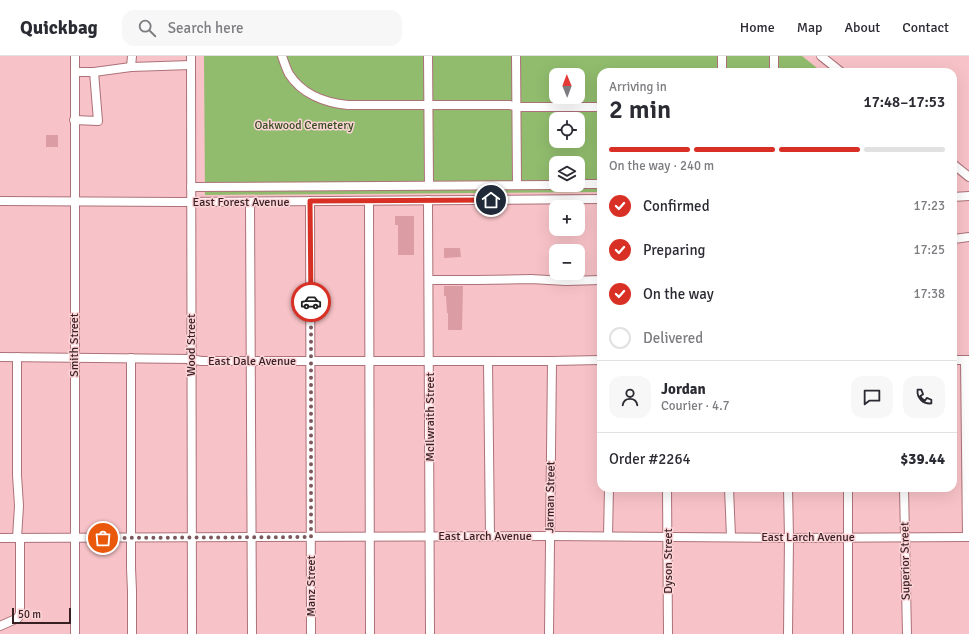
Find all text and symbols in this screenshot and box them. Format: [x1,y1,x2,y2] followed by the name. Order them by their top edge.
[122,10,402,46] search box
[20,16,98,40] text: Quickbag
[136,17,158,39] icon: search
[168,19,243,37] text: Search here
[740,19,775,36] text: Home
[797,19,822,36] text: Map
[844,19,880,36] text: About
[902,19,949,36] text: Contact
[549,68,585,104] north arrow
[549,68,585,280] map controls
[609,79,667,95] text: Arriving in
[864,93,945,111] text: 17:48–17:53
[609,94,671,126] text: 2 min
[549,112,585,148] button: locate
[255,118,354,133] park label: Oakwood Cemetery
[549,156,585,192] button: layers
[609,158,714,174] text: On the way · 240 m
[474,183,508,217] pin
[480,189,502,211] icon: home
[193,195,289,210] street label: East Forest Avenue
[609,195,631,217] icon: check
[643,197,710,215] text: Confirmed
[913,198,945,214] text: 17:23
[549,200,585,236] button: +
[609,239,631,261] icon: check
[643,241,706,259] text: Preparing
[913,242,945,258] text: 17:25
[549,244,585,280] button: −
[291,282,331,322] courier
[609,283,631,305] icon: check
[643,285,714,303] text: On the way
[913,286,945,302] text: 17:38
[300,291,322,313] icon: car
[67,313,82,377] street label: Smith Street
[184,314,199,376] street label: Wood Street
[643,329,703,347] text: Delivered
[208,354,296,369] street label: East Dale Avenue
[423,372,438,462] street label: McIlwraith Street
[609,376,651,418] button: person
[851,376,893,418] button: chat
[903,376,945,418] button: phone
[661,380,706,398] text: Jordan
[661,398,730,414] text: Courier · 4.7
[609,450,691,468] text: Order #2264
[900,450,945,468] text: $39.44
[542,461,559,533] street label: Jarman Street
[86,521,120,555] pin
[897,522,914,600] street label: Superior Street
[92,527,114,549] icon: bag
[661,528,676,594] street label: Dyson Street
[438,529,532,544] street label: East Larch Avenue
[761,530,855,545] street label: East Larch Avenue
[304,555,319,617] street label: Manz Street
[12,606,71,625] scale bar
[18,608,41,621] text: 50 m

